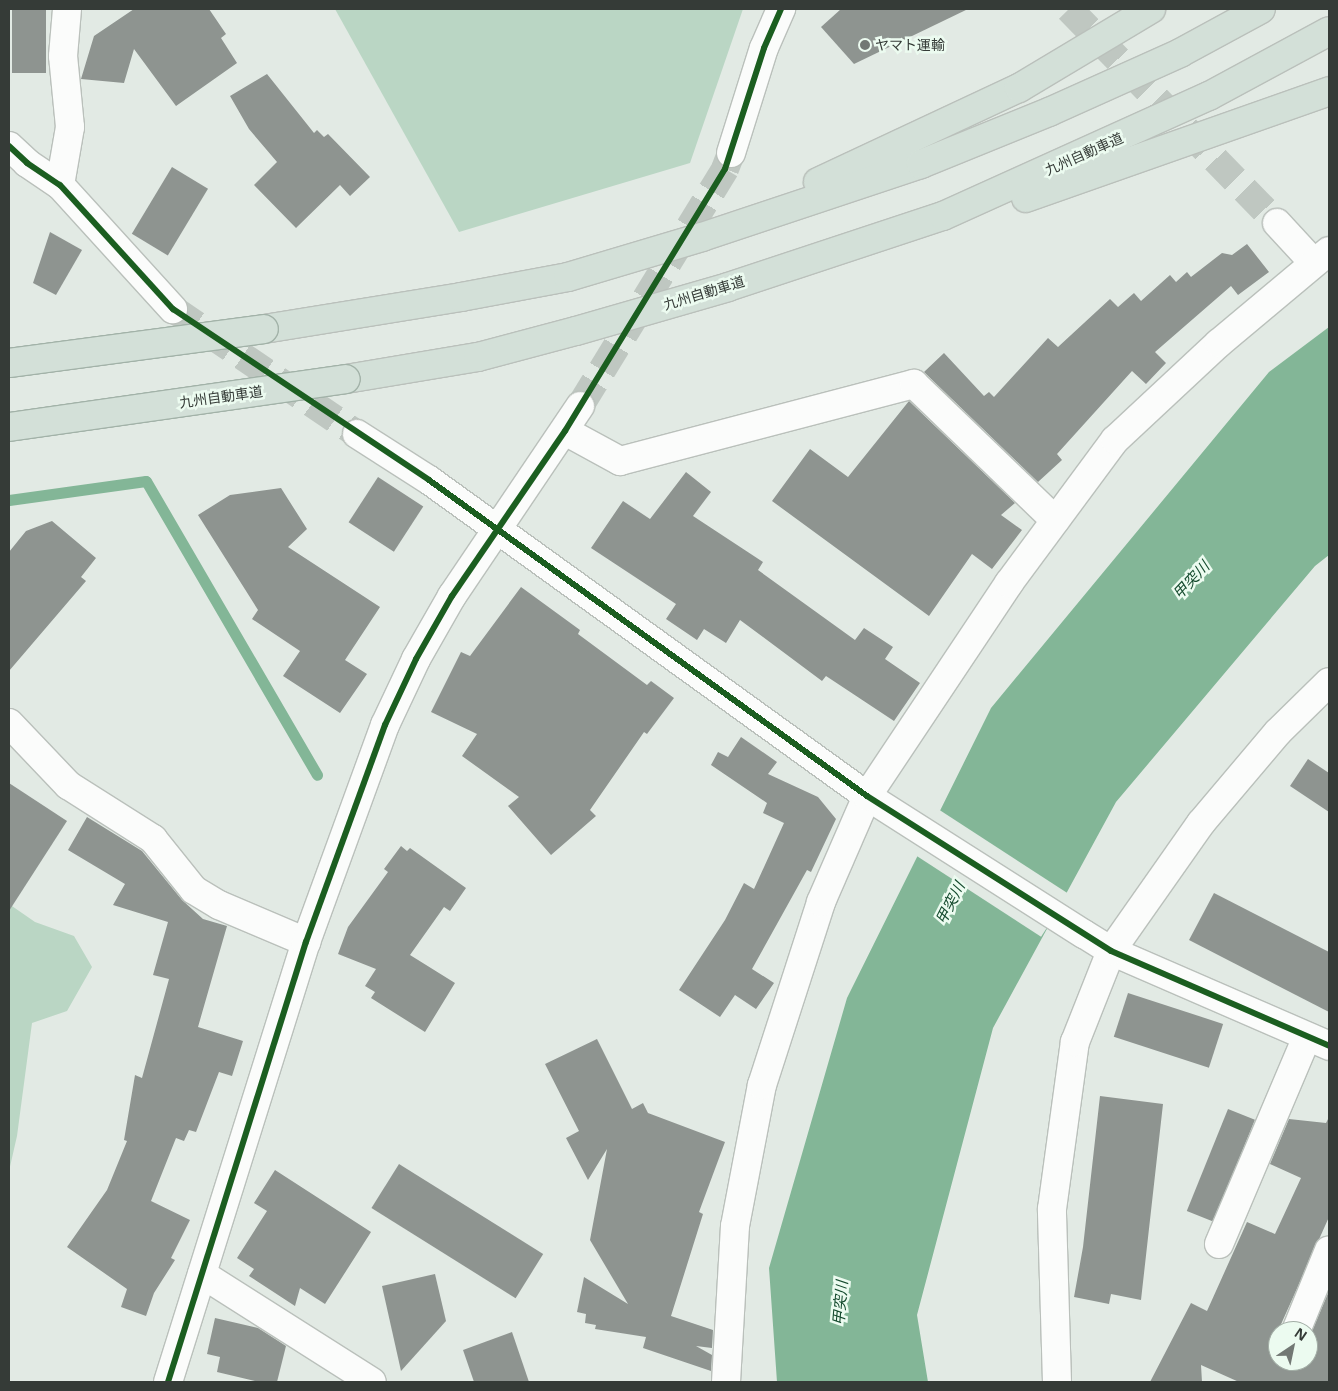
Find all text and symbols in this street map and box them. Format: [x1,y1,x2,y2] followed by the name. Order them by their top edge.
[875,37,945,53] place label: ヤマト運輸
[859,39,871,51] marker: ヤマト運輸
[1042,129,1126,179] street label: 九州自動車道
[661,273,747,313] street label: 九州自動車道
[178,383,264,411] street label: 九州自動車道
[1169,557,1213,603] water label: 甲突川
[932,879,968,927] water label: 甲突川
[829,1280,851,1326] water label: 甲突川
[1268,1321,1318,1371] north arrow
[1291,1323,1311,1345] text: N

